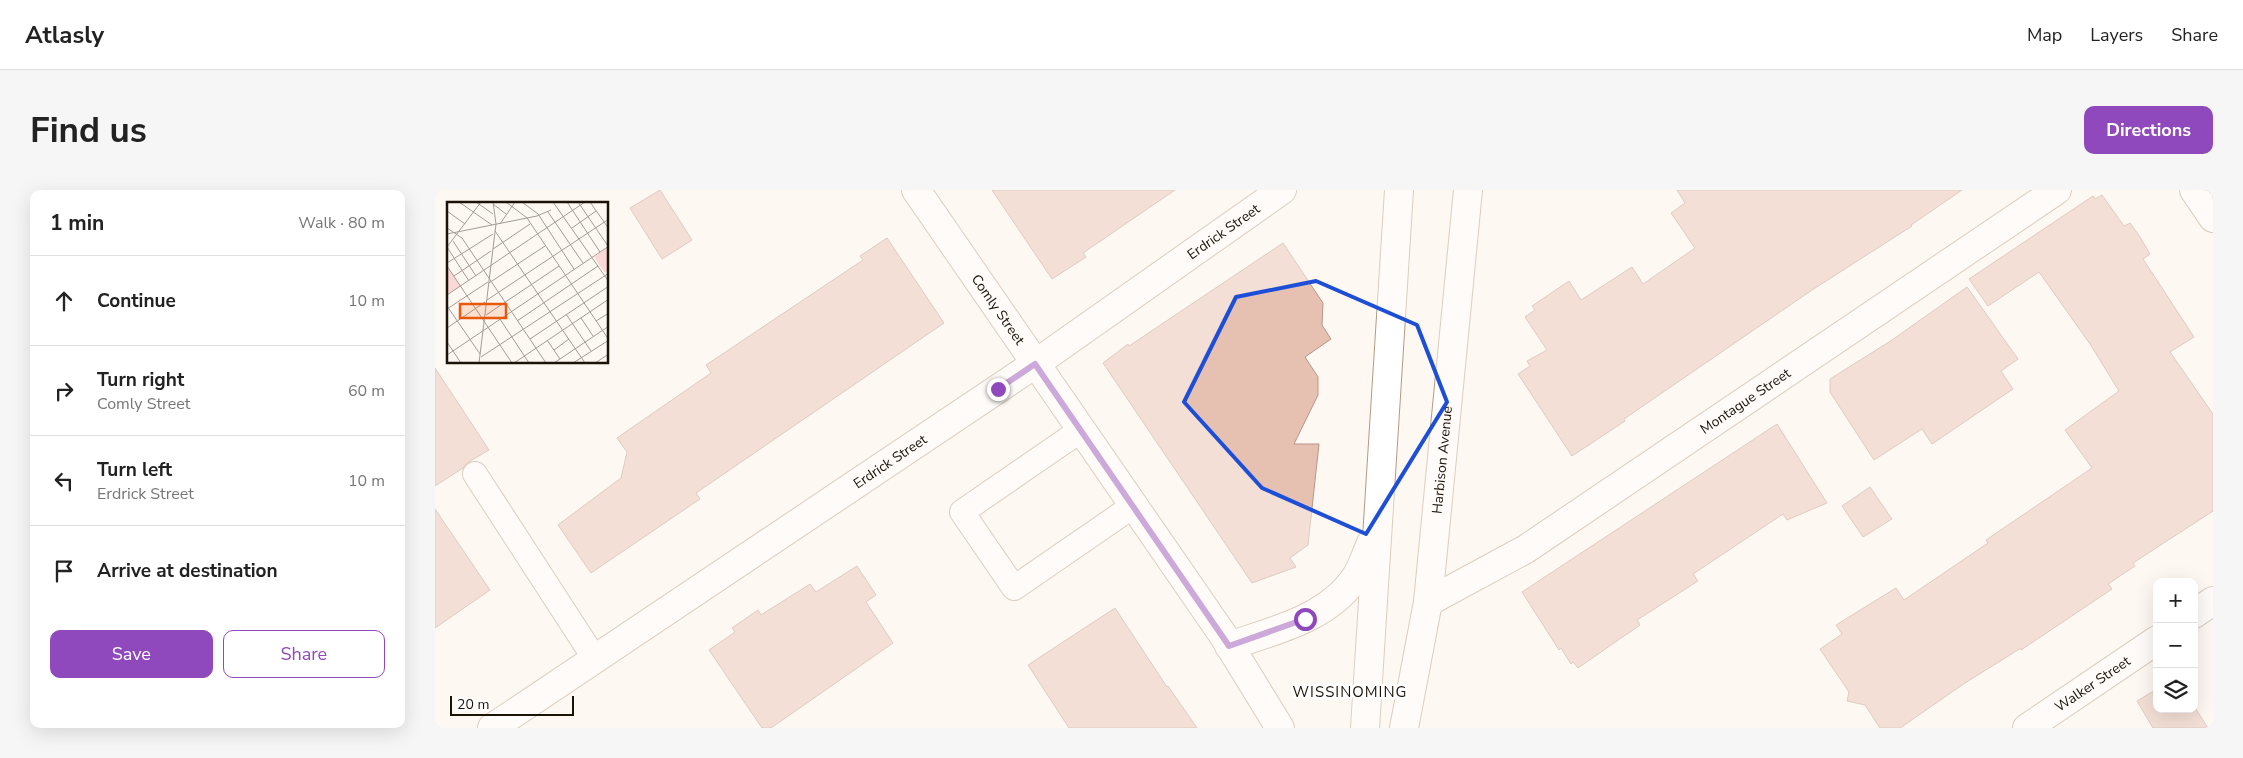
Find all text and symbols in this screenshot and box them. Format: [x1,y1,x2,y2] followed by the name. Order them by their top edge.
[25,19,104,51] text: Atlasly
[2027,23,2062,47] text: Map
[2090,23,2143,47] text: Layers
[2171,23,2218,47] text: Share
[2084,106,2213,154] button: Directions
[30,107,147,154] text: Find us
[1183,200,1264,264] street label: Erdrick Street
[447,202,609,364] inset map
[50,209,104,237] text: 1 min
[298,212,385,234] text: Walk · 80 m
[967,271,1029,349] street label: Comly Street
[50,287,78,315] icon: ahead
[97,288,176,314] text: Continue
[348,290,385,312] text: 10 m
[1696,364,1795,439] street label: Montague Street
[97,367,184,393] text: Turn right
[50,377,78,405] icon: right
[987,378,1010,401] route end
[348,380,385,402] text: 60 m
[97,393,190,415] text: Comly Street
[1428,405,1457,515] street label: Harbison Avenue
[850,430,931,493] street label: Erdrick Street
[97,457,172,483] text: Turn left
[50,467,78,495] icon: left
[348,470,385,492] text: 10 m
[97,483,194,505] text: Erdrick Street
[50,557,78,585] icon: arrive
[97,558,278,584] text: Arrive at destination
[2153,578,2198,713] map controls
[2153,578,2198,623] button: +
[1294,608,1317,631] route start
[2153,623,2198,668] button: −
[50,630,213,678] button: Save
[223,630,385,678] button: Share
[2051,652,2134,716] street label: Walker Street
[2153,668,2198,713] button: layers
[1293,682,1407,702] district label: WISSINOMING
[450,693,574,716] scale bar
[457,695,489,714] text: 20 m

